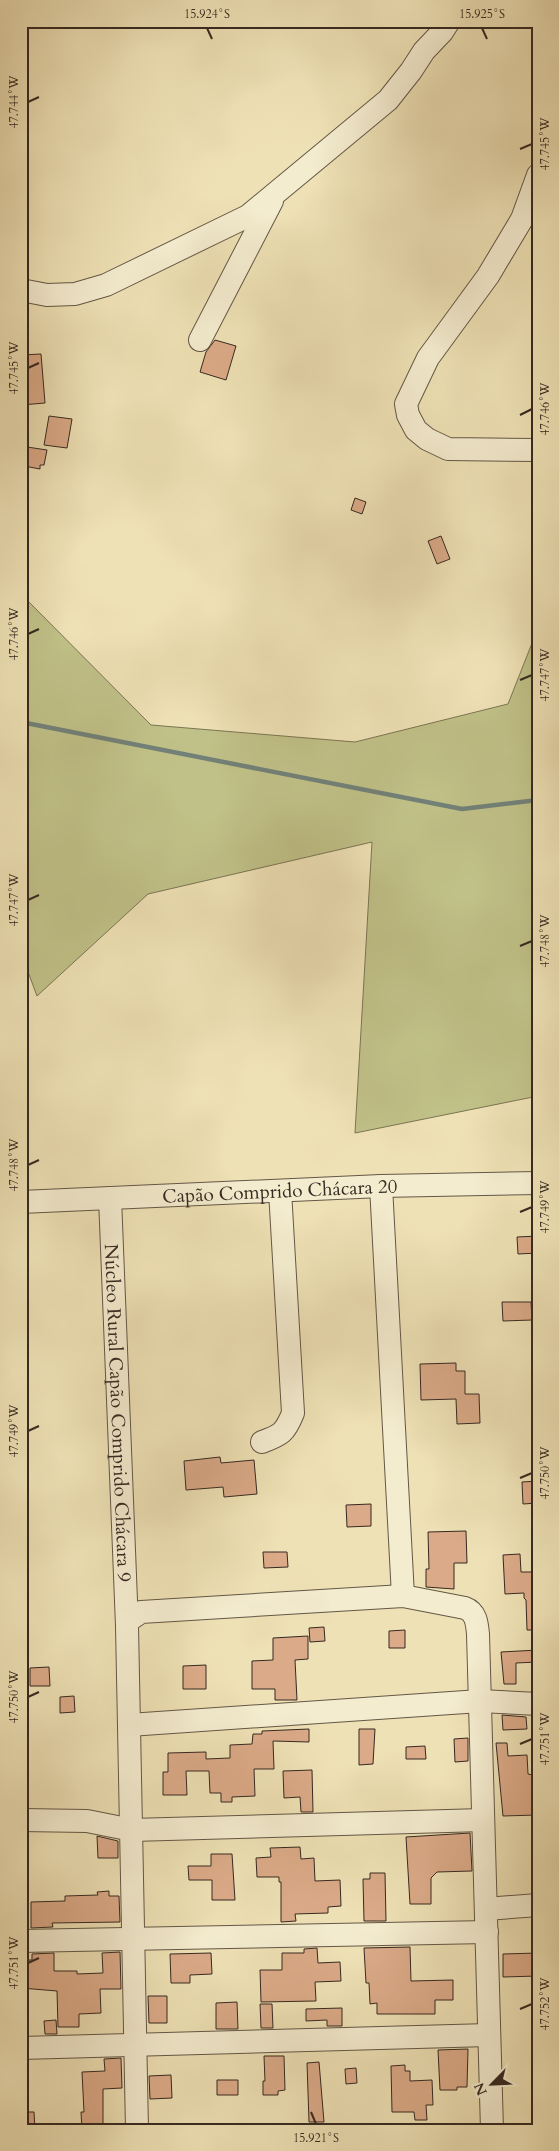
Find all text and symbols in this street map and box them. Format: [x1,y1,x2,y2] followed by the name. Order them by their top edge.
[184,6,230,22] text: 15.924°S
[459,6,505,22] text: 15.925°S
[6,75,22,129] text: 47.744°W
[537,117,553,171] text: 47.745°W
[6,341,22,395] text: 47.745°W
[537,382,553,436] text: 47.746°W
[6,607,22,661] text: 47.746°W
[537,648,553,702] text: 47.747°W
[6,873,22,927] text: 47.747°W
[537,914,553,968] text: 47.748°W
[6,1138,22,1192] text: 47.748°W
[162,1174,398,1210] street label: Capão Comprido Chácara 20
[537,1180,553,1234] text: 47.749°W
[98,1243,137,1583] street label: Núcleo Rural Capão Comprido Chácara 9
[6,1404,22,1458] text: 47.749°W
[537,1446,553,1500] text: 47.750°W
[6,1670,22,1724] text: 47.750°W
[537,1712,553,1766] text: 47.751°W
[6,1936,22,1990] text: 47.751°W
[537,1977,553,2031] text: 47.752°W
[466,2058,516,2108] north arrow
[469,2080,492,2099] text: N
[293,2130,339,2146] text: 15.921°S

